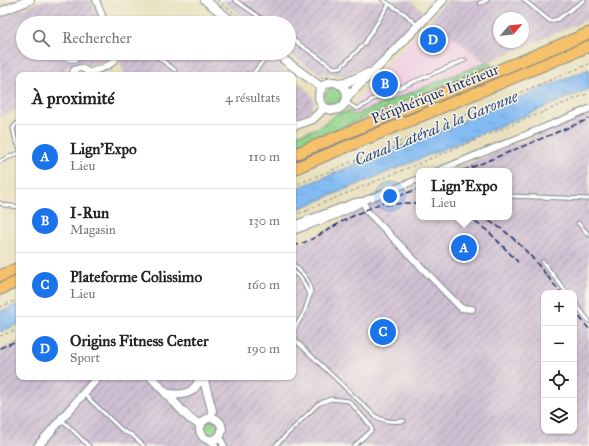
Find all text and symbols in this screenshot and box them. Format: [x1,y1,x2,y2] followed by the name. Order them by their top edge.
[493,12,529,48] north arrow
[16,16,296,60] search box
[420,25,446,55] pin: D
[30,27,52,49] icon: search
[62,29,132,47] text: Rechercher
[369,60,502,129] street label: Périphérique Intérieur
[372,69,398,99] pin: B
[352,86,521,169] water label: Canal Latéral à la Garonne
[32,88,115,109] text: À proximité
[225,90,280,106] text: 4 résultats
[70,140,137,158] text: Lign'Expo
[41,149,49,165] text: A
[248,149,280,165] text: 110 m
[70,158,95,174] text: Lieu
[416,168,512,220] popup
[431,177,497,195] text: Lign'Expo
[380,186,400,206] your location
[431,195,456,211] text: Lieu
[70,204,109,222] text: I-Run
[41,213,49,229] text: B
[248,213,280,229] text: 130 m
[70,222,116,238] text: Magasin
[451,233,477,263] pin: A
[70,268,202,286] text: Plateforme Colissimo
[41,277,49,293] text: C
[247,277,280,293] text: 160 m
[70,286,95,302] text: Lieu
[541,290,577,434] map controls
[541,290,577,326] button: +
[370,317,396,347] pin: C
[541,326,577,362] button: −
[70,332,209,350] text: Origins Fitness Center
[40,341,50,357] text: D
[247,341,280,357] text: 190 m
[70,350,100,366] text: Sport
[541,362,577,398] button: locate
[541,398,577,434] button: layers

